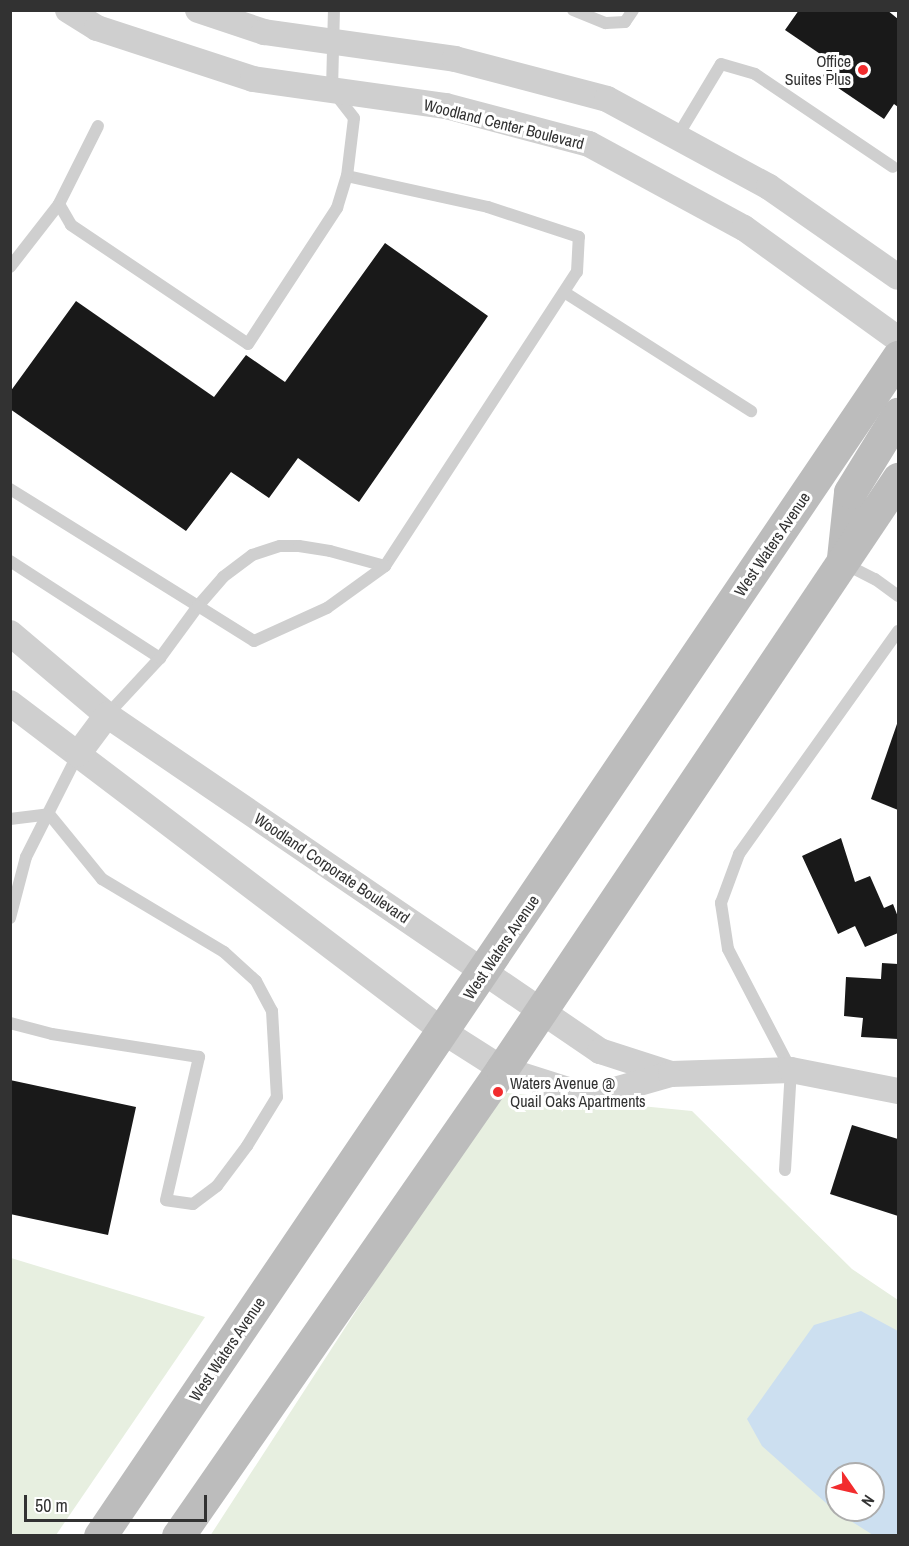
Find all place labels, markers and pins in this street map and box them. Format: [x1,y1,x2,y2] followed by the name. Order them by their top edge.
[785,51,851,89] place label: Office Suites Plus
[856,63,870,77] marker: Office Suites Plus
[510,1073,646,1111] place label: Waters Avenue @ Quail Oaks Apartments
[491,1085,505,1099] marker: Waters Avenue @ Quail Oaks Apartments

